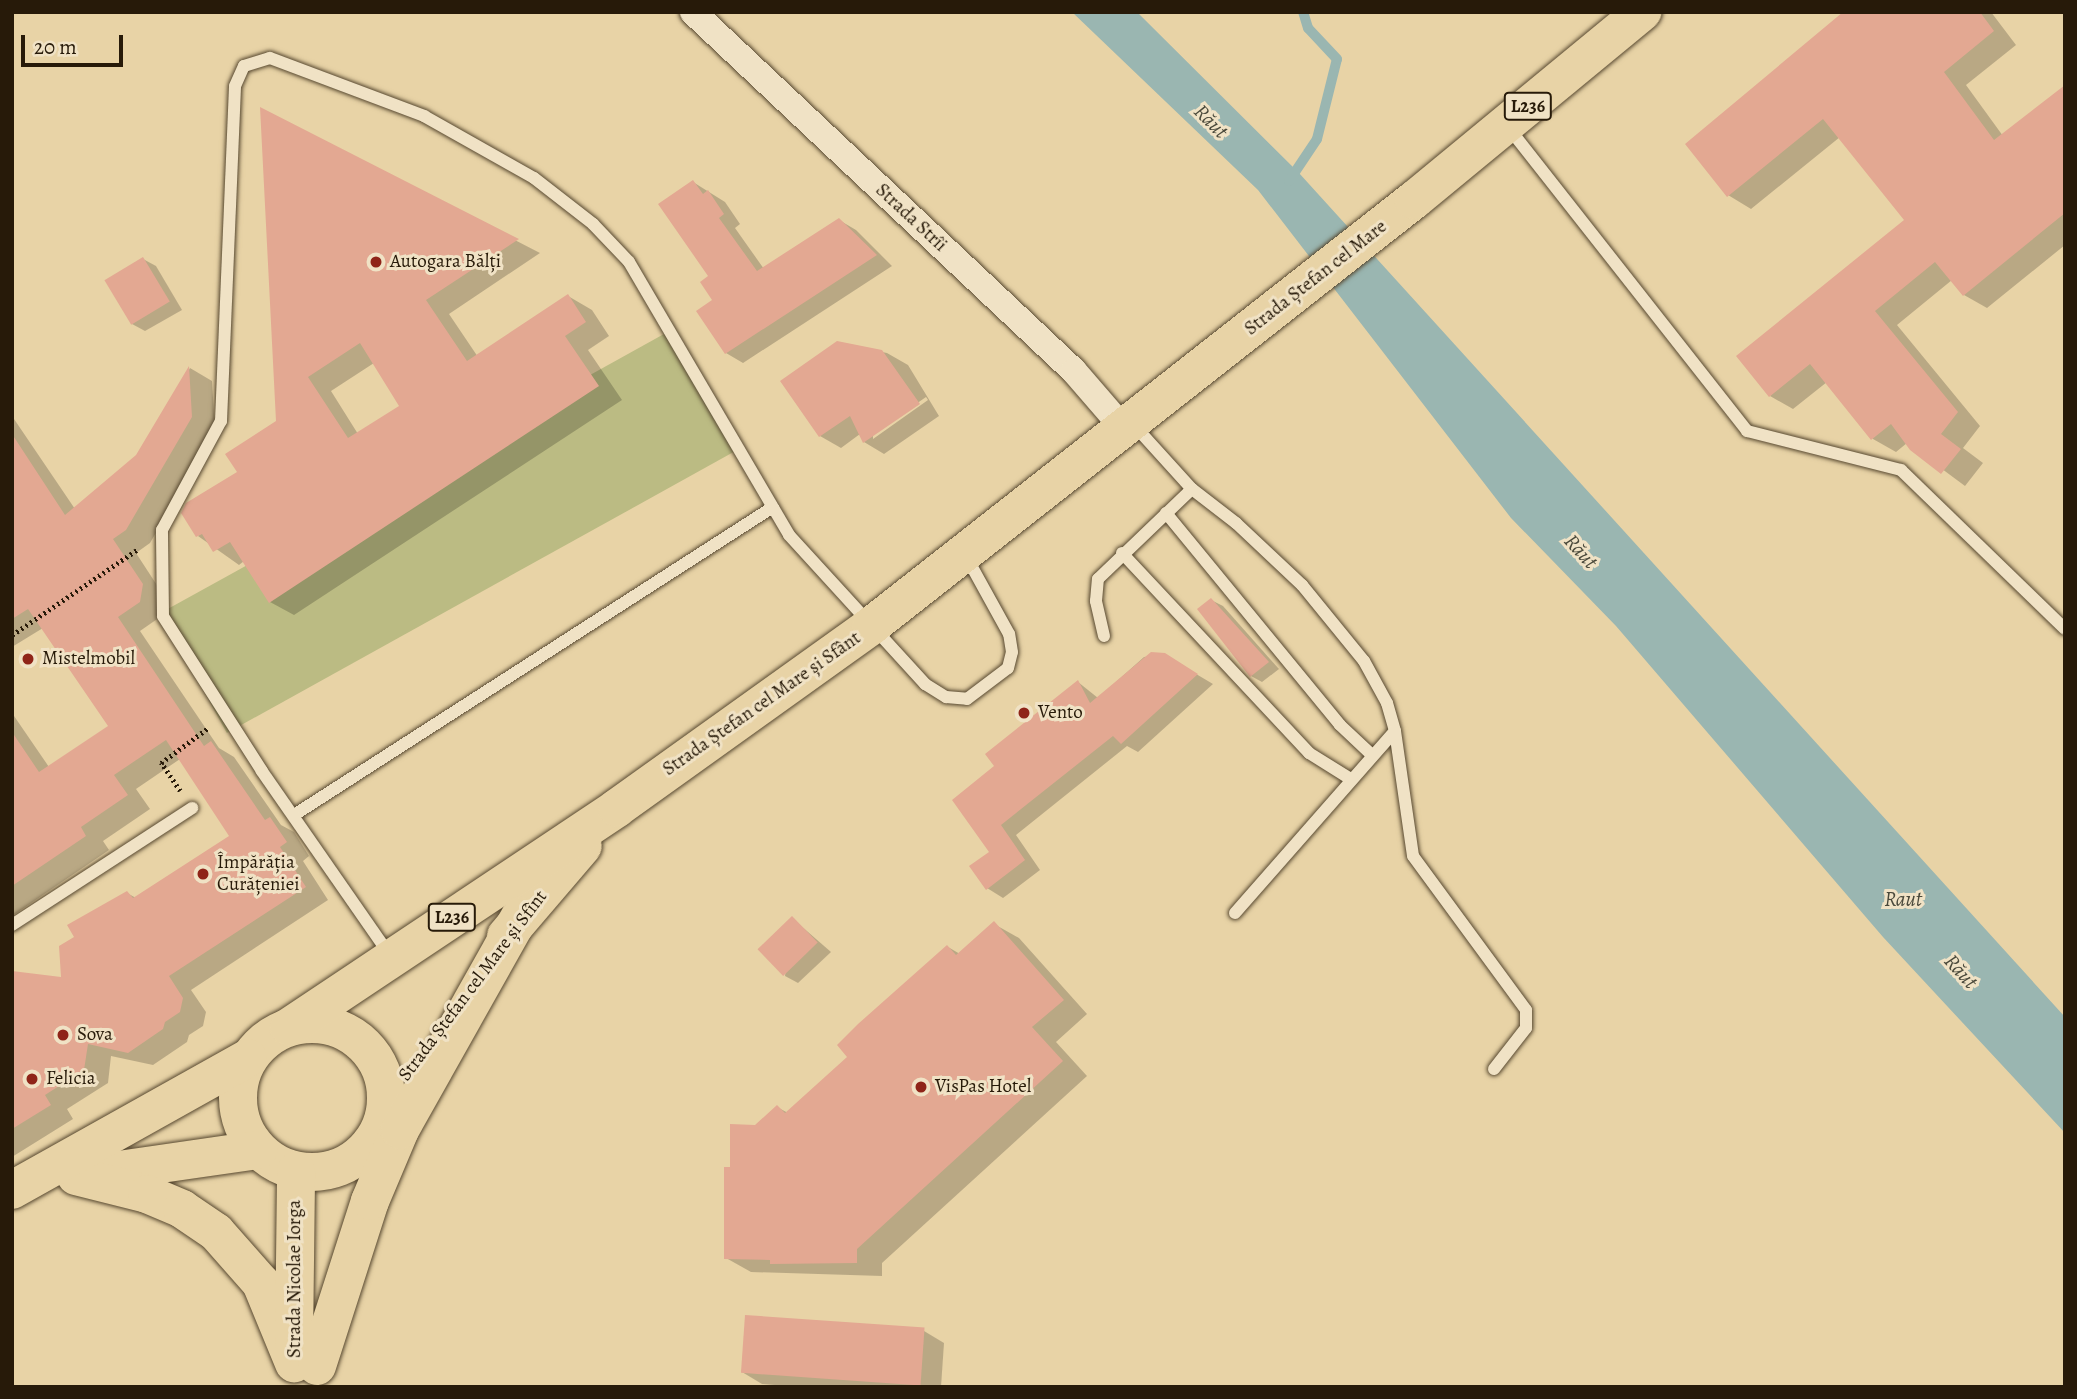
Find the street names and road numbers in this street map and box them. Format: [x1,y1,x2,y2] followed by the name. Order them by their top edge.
[1504,92,1552,120] road number: L236
[871,179,951,257] street label: Strada Strîi
[1240,215,1392,341] street label: Strada Ștefan cel Mare
[659,627,865,781] street label: Strada Ștefan cel Mare și Sfânt
[394,886,552,1086] street label: Strada Ștefan cel Mare și Sfînt
[428,902,476,932] road number: L236
[284,1200,306,1358] street label: Strada Nicolae Iorga

